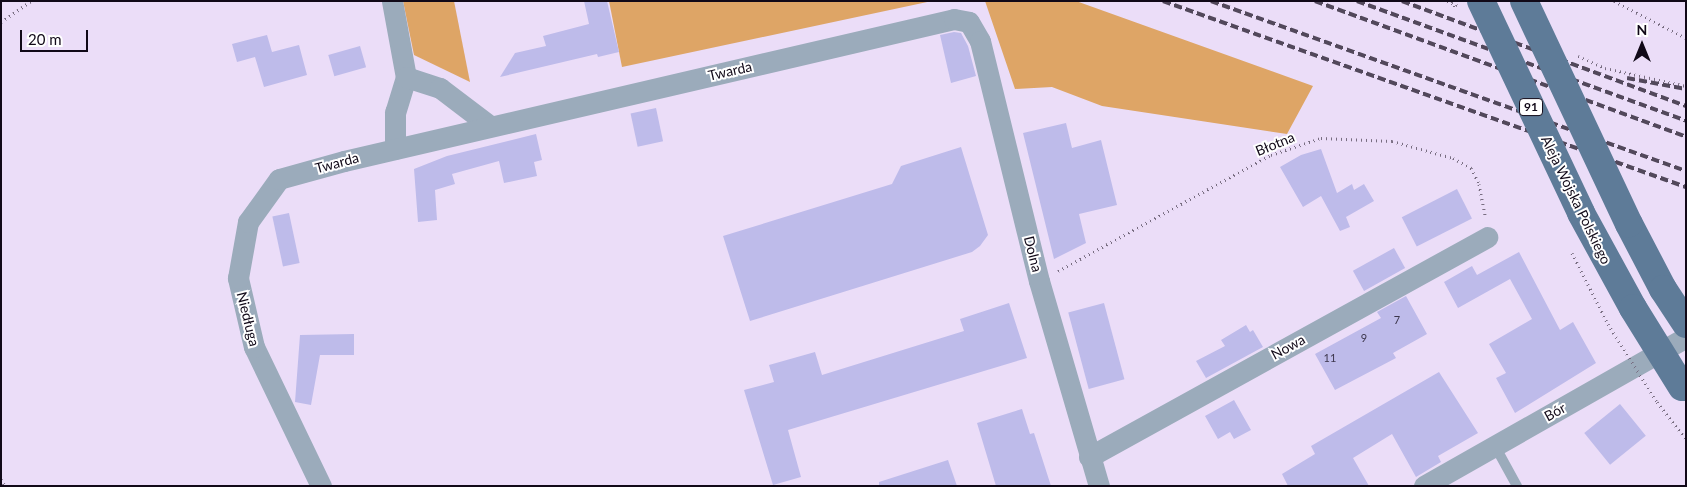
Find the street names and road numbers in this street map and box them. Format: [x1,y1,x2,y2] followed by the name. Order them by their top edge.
[706,58,754,84] street label: Twarda
[1518,98,1544,116] road number: 91
[1253,129,1297,159] street label: Błotna
[1538,133,1614,267] street label: Aleja Wojska Polskiego
[313,149,361,177] street label: Twarda
[1020,234,1046,274] street label: Dolna
[233,290,263,348] street label: Niedługa
[1268,331,1308,363] street label: Nowa
[1541,399,1569,425] street label: Bór

